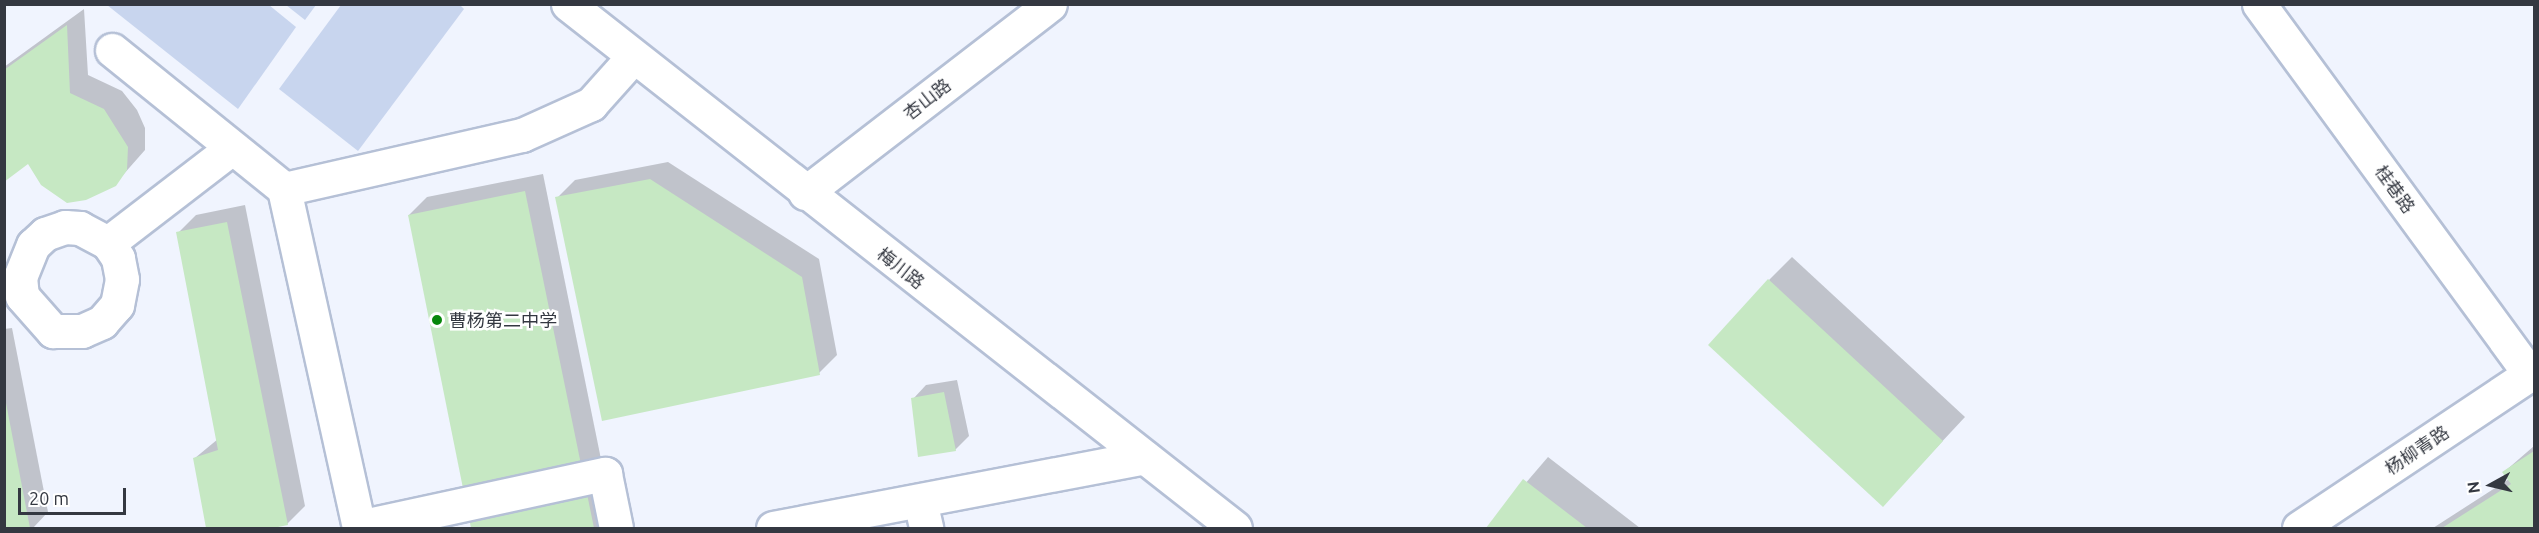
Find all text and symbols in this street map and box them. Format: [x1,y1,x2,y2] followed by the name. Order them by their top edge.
[899,74,955,124] street label: 杏山路
[2370,161,2420,217] street label: 桂巷路
[873,243,929,293] street label: 梅川路
[449,309,557,331] place label: 曹杨第二中学
[430,313,444,327] marker: 曹杨第二中学
[2381,421,2453,479] street label: 杨柳青路
[2461,455,2521,515] north arrow
[21,476,129,514] scale bar
[2463,480,2483,495] text: N
[29,488,69,508] text: 20 m

